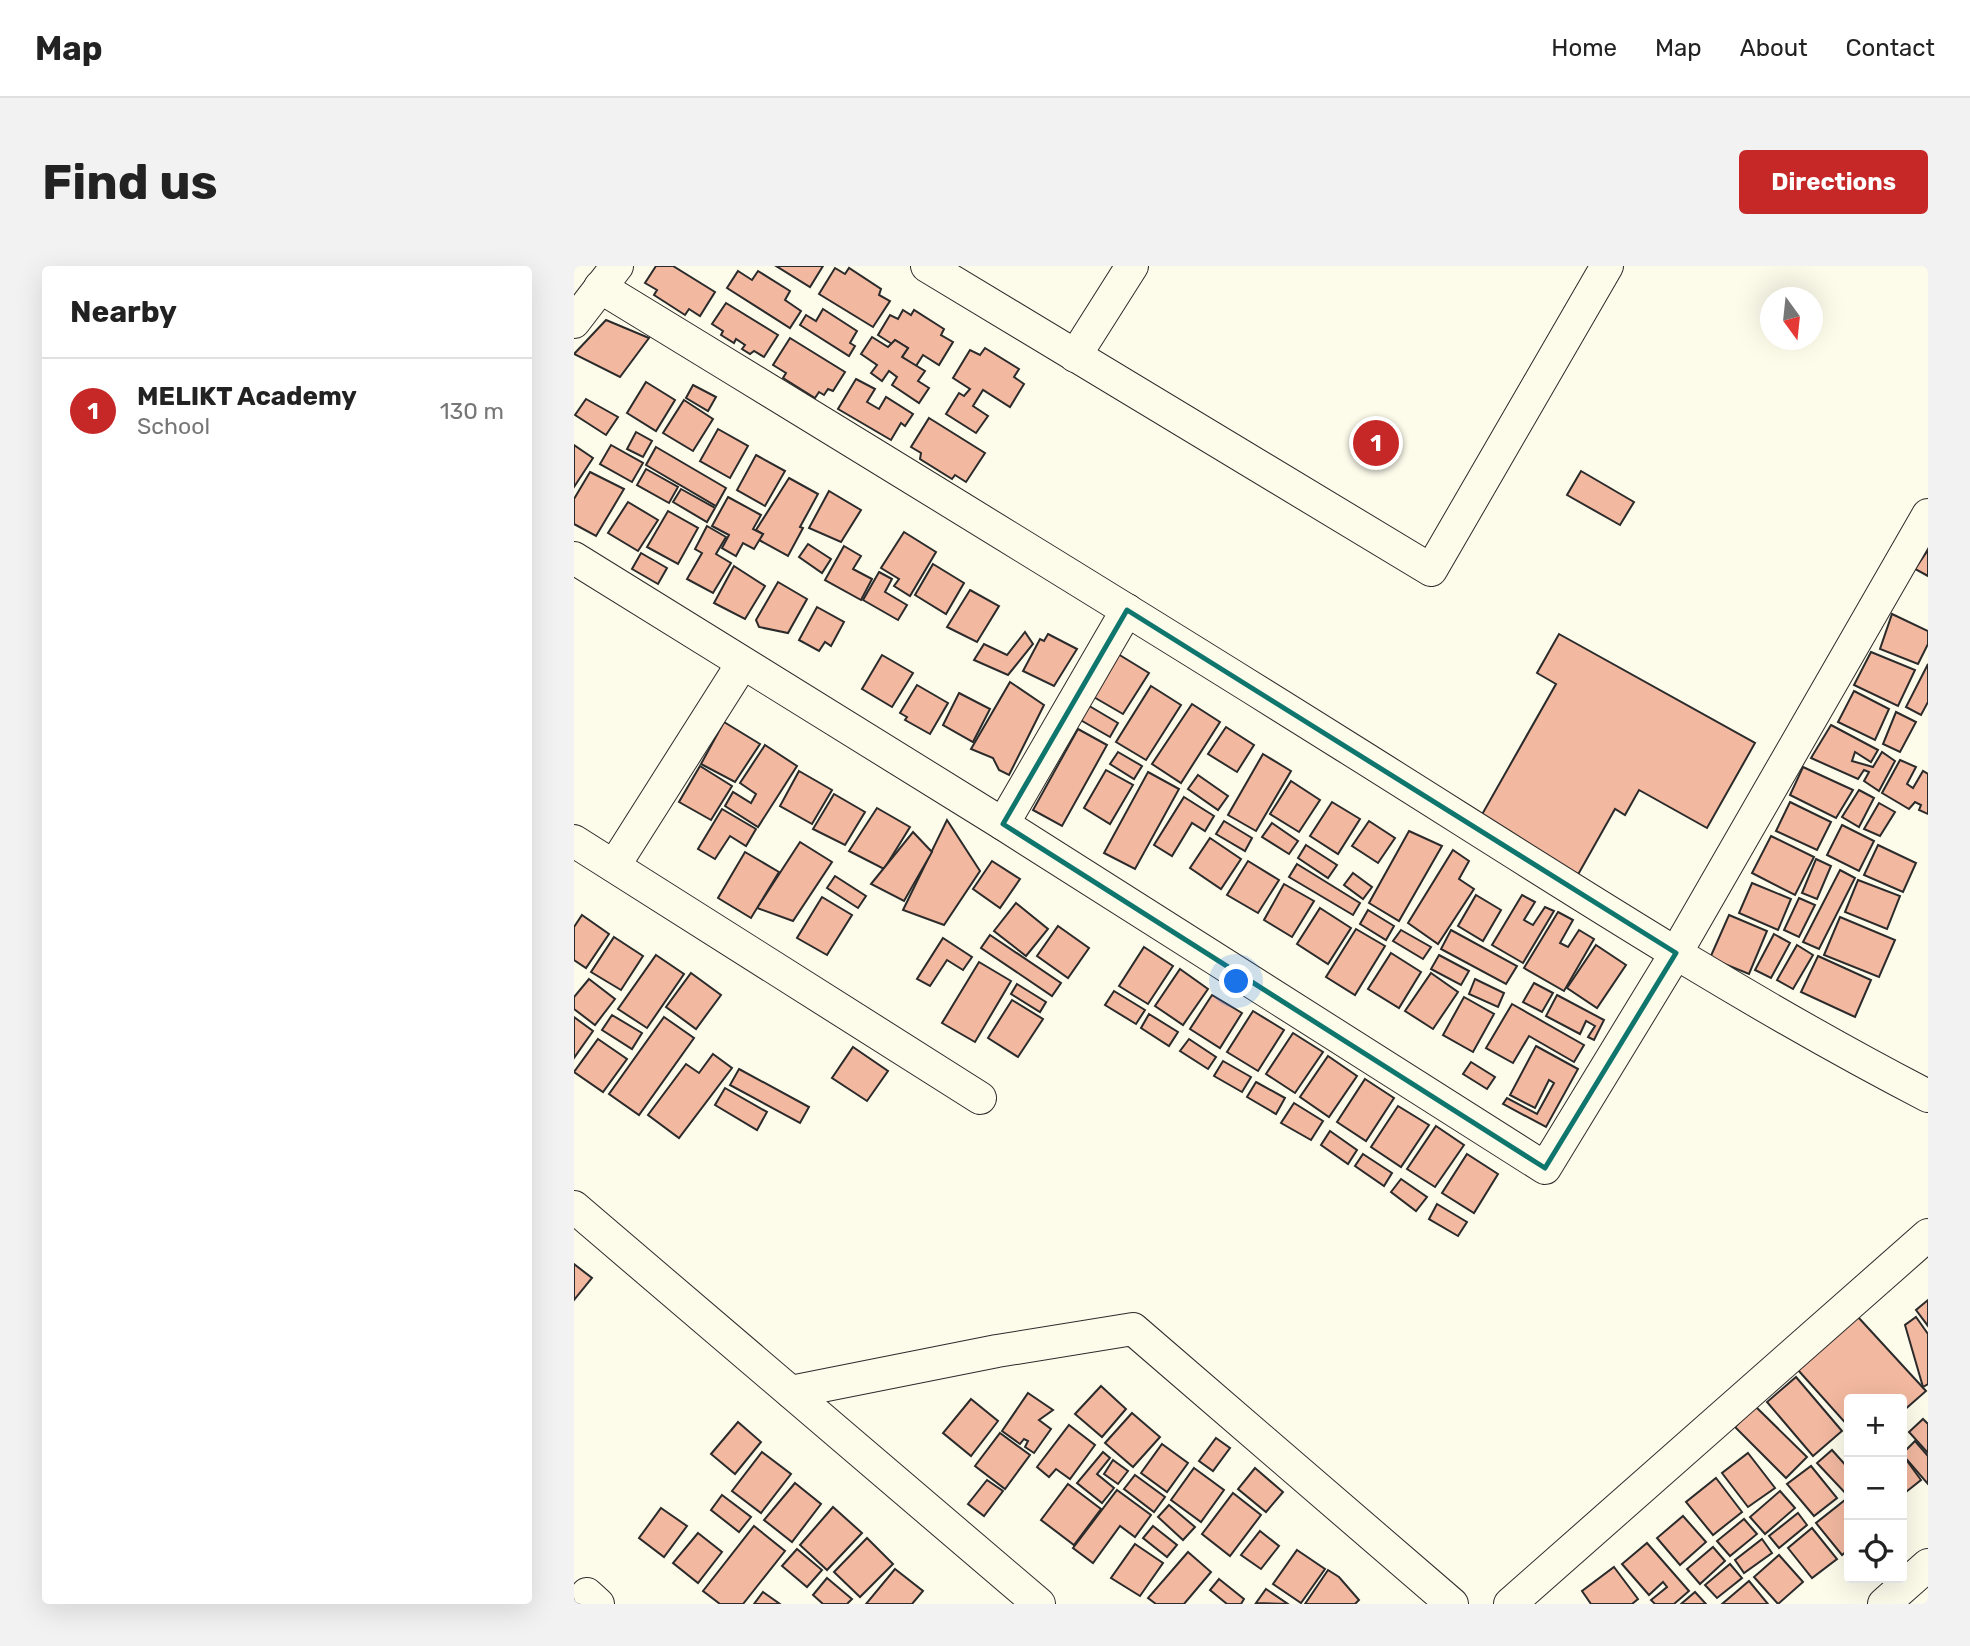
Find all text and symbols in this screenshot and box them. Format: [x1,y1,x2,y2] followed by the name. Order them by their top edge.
[35,29,103,68] text: Map
[1551,34,1617,62] text: Home
[1655,34,1702,62] text: Map
[1740,34,1808,62] text: About
[1846,34,1935,62] text: Contact
[1739,150,1928,214] button: Directions
[42,153,218,211] text: Find us
[1760,287,1823,350] north arrow
[70,294,177,330] text: Nearby
[137,381,357,412] text: MELIKT Academy
[87,397,99,425] text: 1
[440,397,504,425] text: 130 m
[137,412,210,440] text: School
[1353,417,1399,469] pin: 1
[1219,964,1253,998] your location
[1844,1394,1907,1583] map controls
[1844,1394,1907,1457] button: +
[1844,1457,1907,1520] button: −
[1844,1520,1907,1583] button: locate

